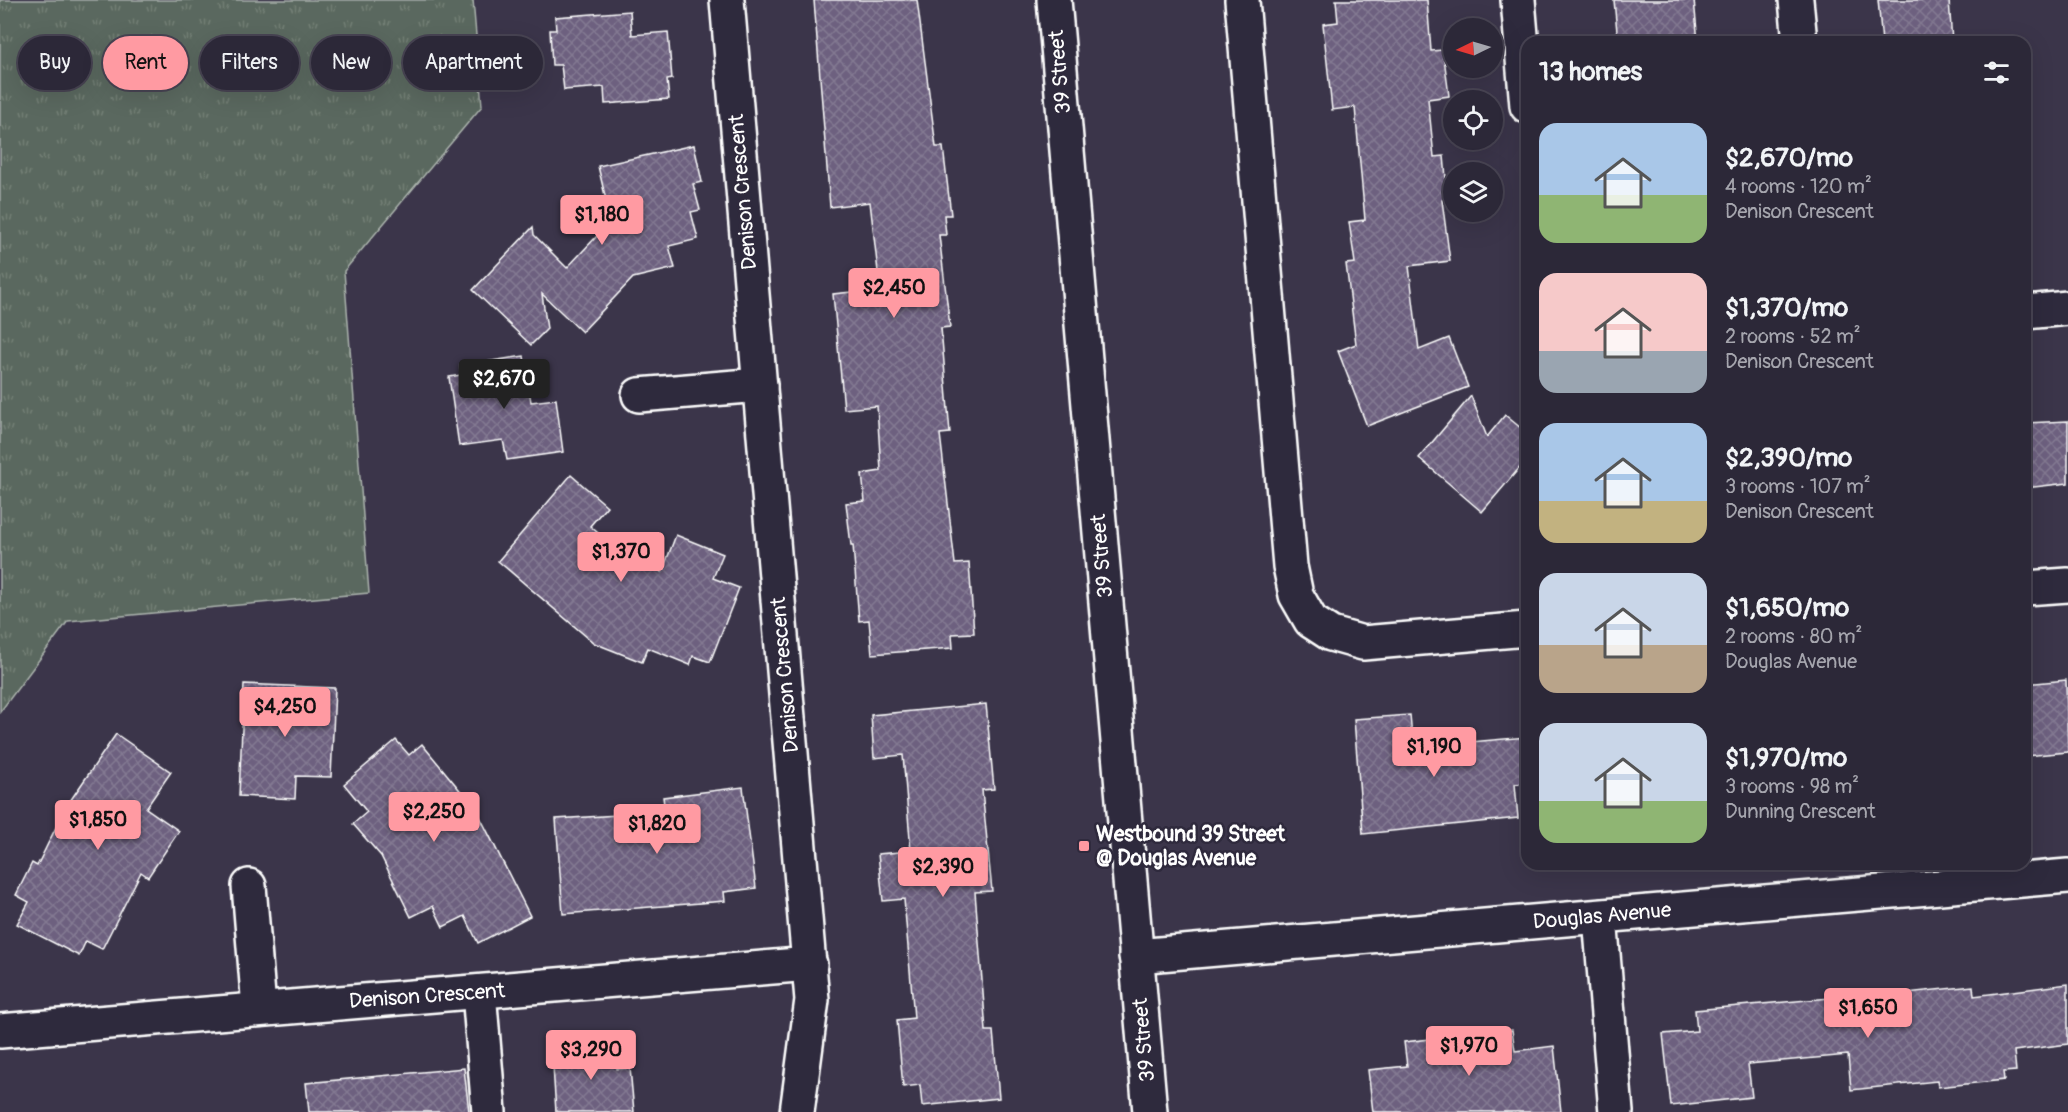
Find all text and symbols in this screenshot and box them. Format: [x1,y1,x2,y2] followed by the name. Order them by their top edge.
[1443,18,1503,78] north arrow
[1443,18,1503,222] map controls
[1043,28,1077,115] street label: 39 Street
[18,36,91,90] chip: Buy
[103,36,188,90] chip: Rent
[200,36,299,90] chip: Filters
[311,36,391,90] chip: New
[403,36,543,90] chip: Apartment
[1539,56,1642,88] text: 13 homes
[1980,56,2013,89] icon: filters
[1443,90,1503,150] button: locate
[723,113,763,271] street label: Denison Crescent
[1725,142,1853,174] text: $2,670/mo
[1587,147,1659,219] icon: home
[1443,162,1503,222] button: layers
[1725,174,1872,199] text: 4 rooms · 120 m²
[553,195,651,246] pin: $1,180
[1725,199,1874,224] text: Denison Crescent
[574,202,630,227] text: $1,180
[845,268,943,319] pin: $2,450
[862,275,926,300] text: $2,450
[1725,292,1848,324] text: $1,370/mo
[1587,297,1659,369] icon: home
[1725,324,1861,349] text: 2 rooms · 52 m²
[1725,349,1874,374] text: Denison Crescent
[455,359,553,410] pin: $2,670
[473,366,535,391] text: $2,670
[1725,442,1852,474] text: $2,390/mo
[1587,447,1659,519] icon: home
[1725,474,1871,499] text: 3 rooms · 107 m²
[1725,499,1874,524] text: Denison Crescent
[1085,512,1119,599] street label: 39 Street
[572,532,670,583] pin: $1,370
[591,539,651,564] text: $1,370
[1725,592,1849,624] text: $1,650/mo
[765,596,805,754] street label: Denison Crescent
[1587,597,1659,669] icon: home
[1725,624,1862,649] text: 2 rooms · 80 m²
[1725,649,1857,674] text: Douglas Avenue
[236,687,334,738] pin: $4,250
[253,694,317,719] text: $4,250
[1385,727,1483,778] pin: $1,190
[1406,734,1462,759] text: $1,190
[1725,742,1847,774] text: $1,970/mo
[1587,747,1659,819] icon: home
[1725,774,1859,799] text: 3 rooms · 98 m²
[385,792,483,843] pin: $2,250
[403,799,465,824] text: $2,250
[1725,799,1876,824] text: Dunning Crescent
[49,800,147,851] pin: $1,850
[608,804,706,855] pin: $1,820
[69,807,127,832] text: $1,850
[628,811,686,836] text: $1,820
[1096,821,1286,872] place label: Westbound 39 Street @ Douglas Avenue
[1077,839,1091,853] marker: Westbound 39 Street @ Douglas Avenue
[894,847,992,898] pin: $2,390
[912,854,974,879] text: $2,390
[1532,896,1673,935] street label: Douglas Avenue
[348,977,506,1015] street label: Denison Crescent
[1819,988,1917,1039] pin: $1,650
[1838,995,1898,1020] text: $1,650
[1127,996,1161,1083] street label: 39 Street
[1420,1026,1518,1077] pin: $1,970
[542,1030,640,1081] pin: $3,290
[1440,1033,1498,1058] text: $1,970
[560,1037,622,1062] text: $3,290

